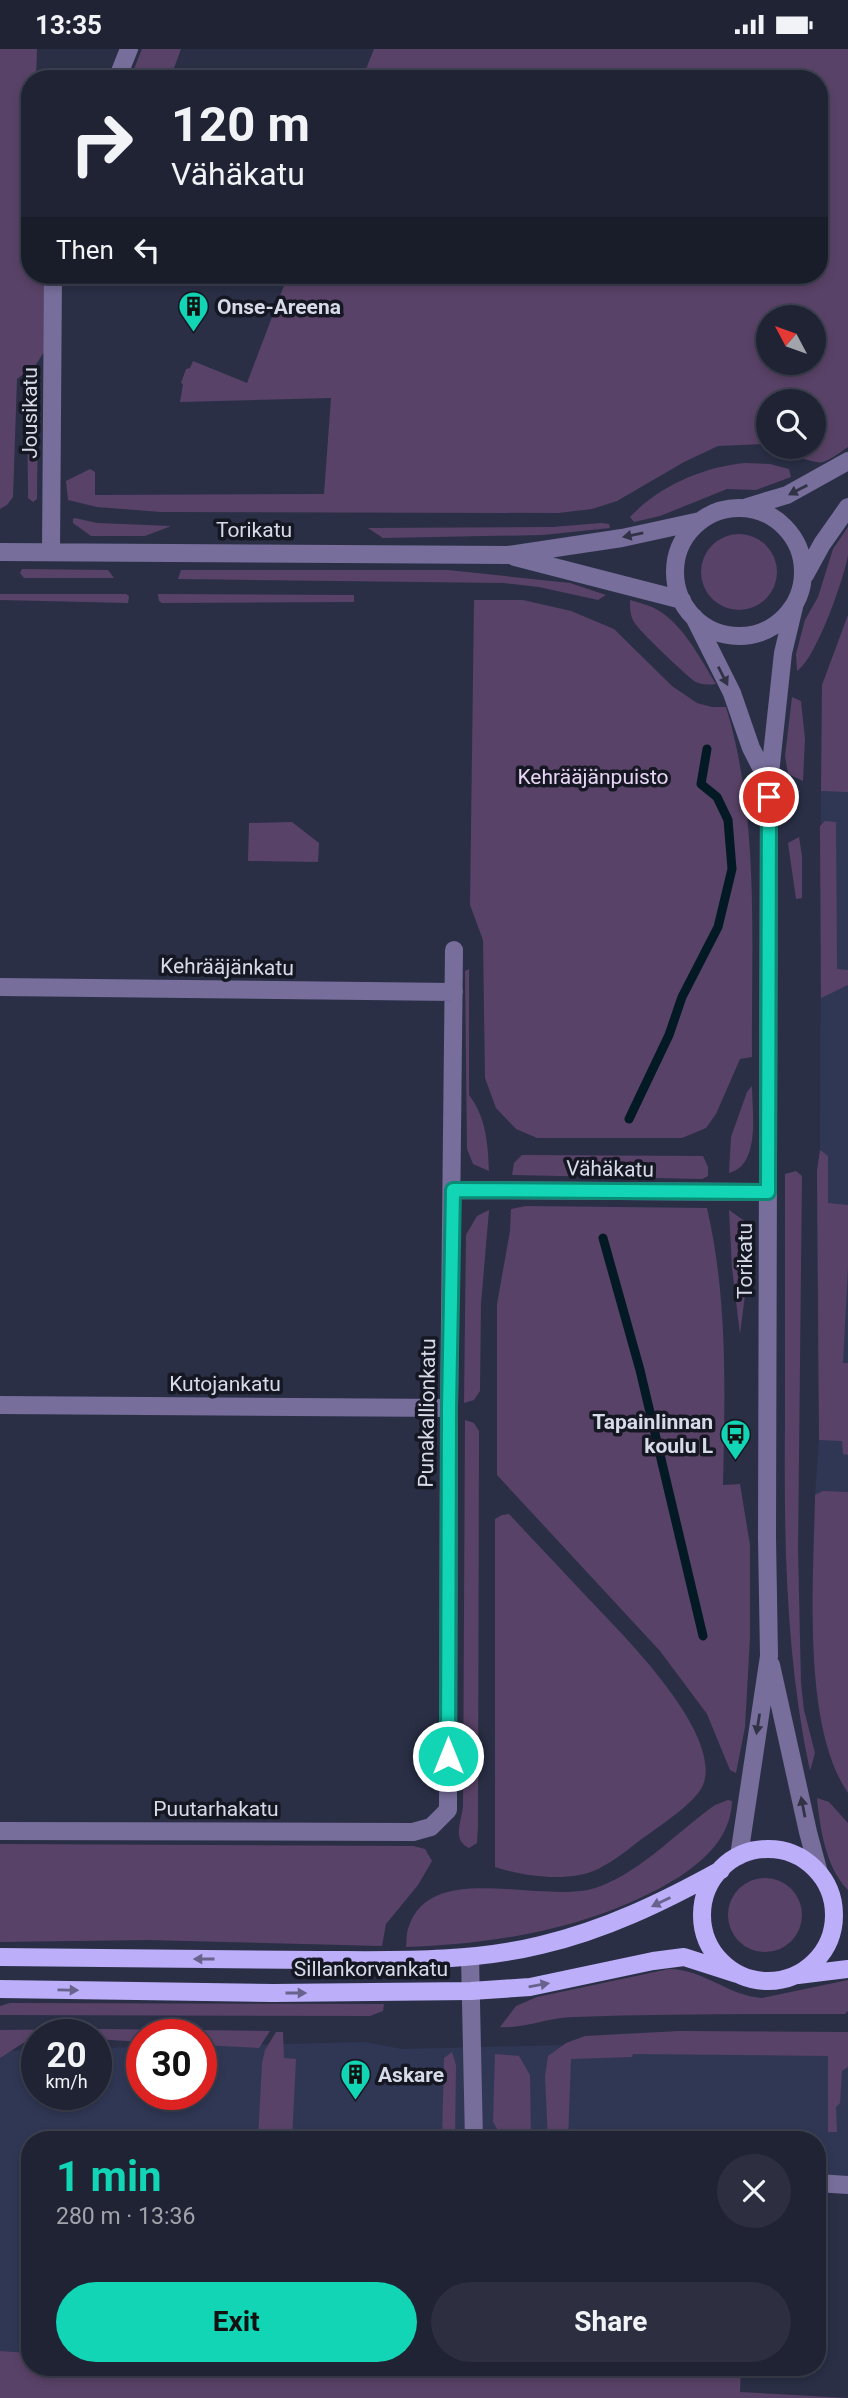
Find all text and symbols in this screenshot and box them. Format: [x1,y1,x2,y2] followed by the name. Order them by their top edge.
[35,10,102,40] text: 13:35
[171,96,310,153] text: 120 m
[56,98,147,189] icon: right
[171,155,305,193] text: Vähäkatu
[128,231,166,269] icon: left
[56,235,114,265] text: Then
[177,290,211,334] building icon: Onse-Areena
[217,295,341,319] place label: Onse-Areena
[756,305,826,375] north arrow
[756,305,826,459] map controls
[18,367,42,459] street label: Jousikatu
[756,389,826,459] button: search
[787,483,807,495] one-way arrow
[216,518,292,542] street label: Torikatu
[622,530,644,541] one-way arrow
[718,666,729,686] one-way arrow
[517,765,669,789] park label: Kehrääjänpuisto
[739,767,799,827] pin
[750,778,788,816] icon: arrive
[160,954,294,980] street label: Kehrääjänkatu
[566,1156,654,1182] street label: Vähäkatu
[733,1223,757,1299] street label: Torikatu
[414,1338,440,1488] street label: Punakallionkatu
[169,1372,281,1396] street label: Kutojankatu
[592,1410,713,1458] place label: Tapainlinnan koulu L
[719,1417,753,1461] bus stop icon: Tapainlinnan koulu L
[752,1713,763,1735] one-way arrow
[411,1719,485,1793] position arrow
[797,1796,808,1818] one-way arrow
[153,1797,279,1821] street label: Puutarhakatu
[651,1896,671,1907] one-way arrow
[192,1953,214,1965] one-way arrow
[294,1957,448,1981] street label: Sillankorvankatu
[528,1979,550,1990] one-way arrow
[57,1984,79,1996] one-way arrow
[285,1987,307,1999] one-way arrow
[126,2019,217,2110] speed limit sign: 30
[46,2035,87,2076] text: 20
[338,2058,372,2102] building icon: Askare
[378,2063,444,2087] place label: Askare
[45,2071,88,2092] text: km/h
[56,2152,162,2201] text: 1 min
[717,2154,791,2228] button: close
[56,2203,195,2230] text: 280 m · 13:36
[56,2282,417,2362] button: Exit
[431,2282,791,2362] button: Share

